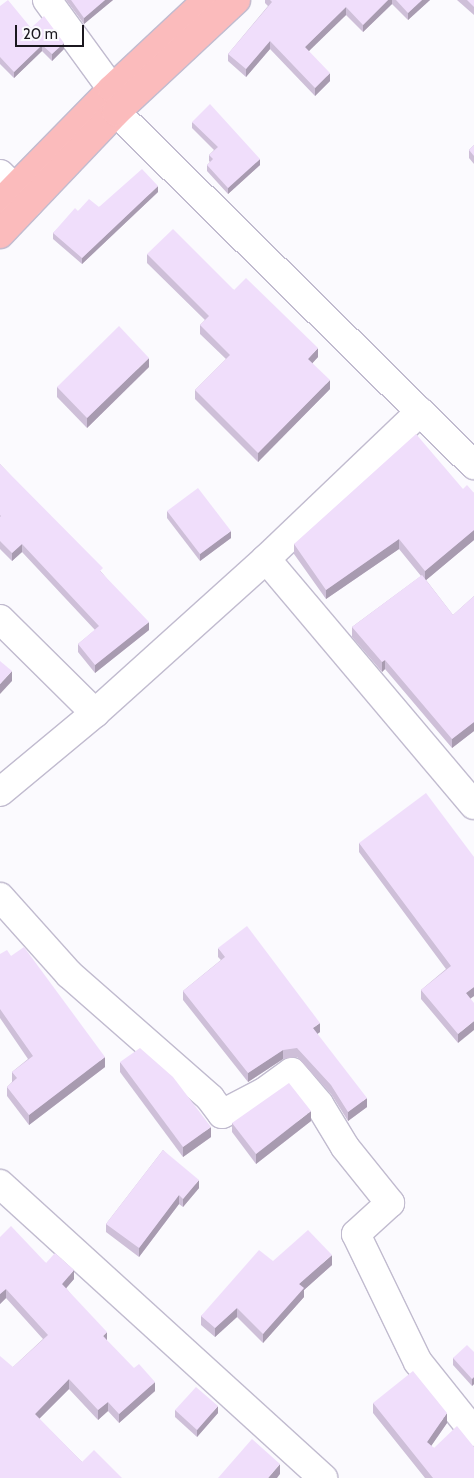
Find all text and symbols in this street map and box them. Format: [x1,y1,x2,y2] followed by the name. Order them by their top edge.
[18,15,86,47] scale bar
[23,25,58,43] text: 20 m

